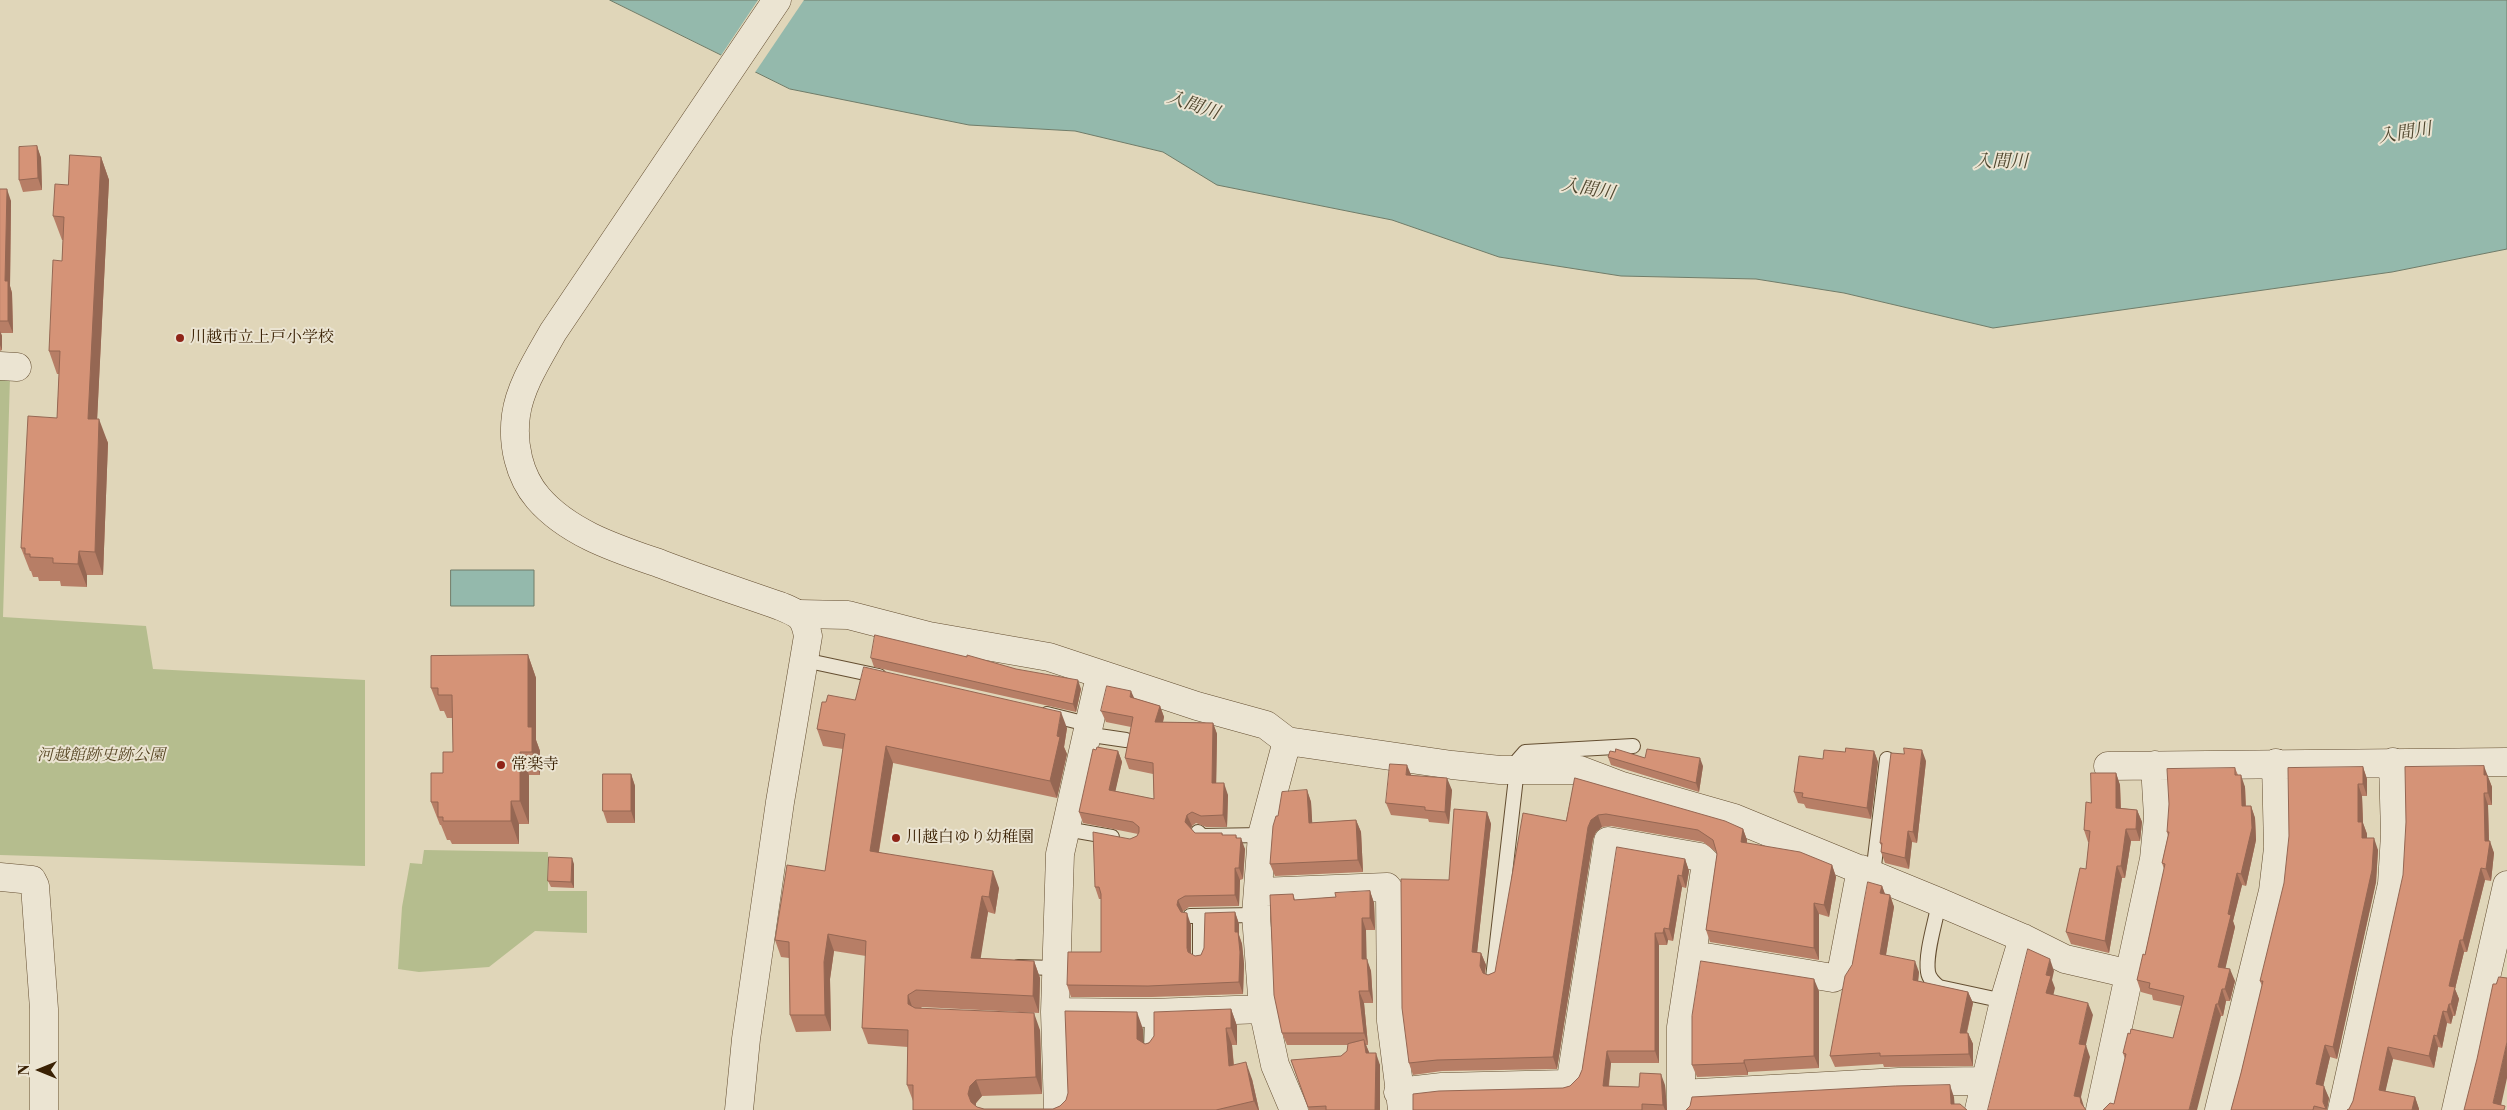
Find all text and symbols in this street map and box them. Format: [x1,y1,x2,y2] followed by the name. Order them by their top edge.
[1164,87,1222,125] water label: 入間川
[2377,119,2433,149] water label: 入間川
[1974,152,2028,174] water label: 入間川
[1560,175,1616,205] water label: 入間川
[190,328,334,348] place label: 川越市立上戸小学校
[174,332,186,344] marker: 川越市立上戸小学校
[37,746,165,766] park label: 河越館跡史跡公園
[511,755,559,775] place label: 常楽寺
[495,759,507,771] marker: 常楽寺
[906,828,1034,848] place label: 川越白ゆり幼稚園
[890,832,902,844] marker: 川越白ゆり幼稚園
[15,1045,65,1095] north arrow
[16,1064,34,1076] text: N

